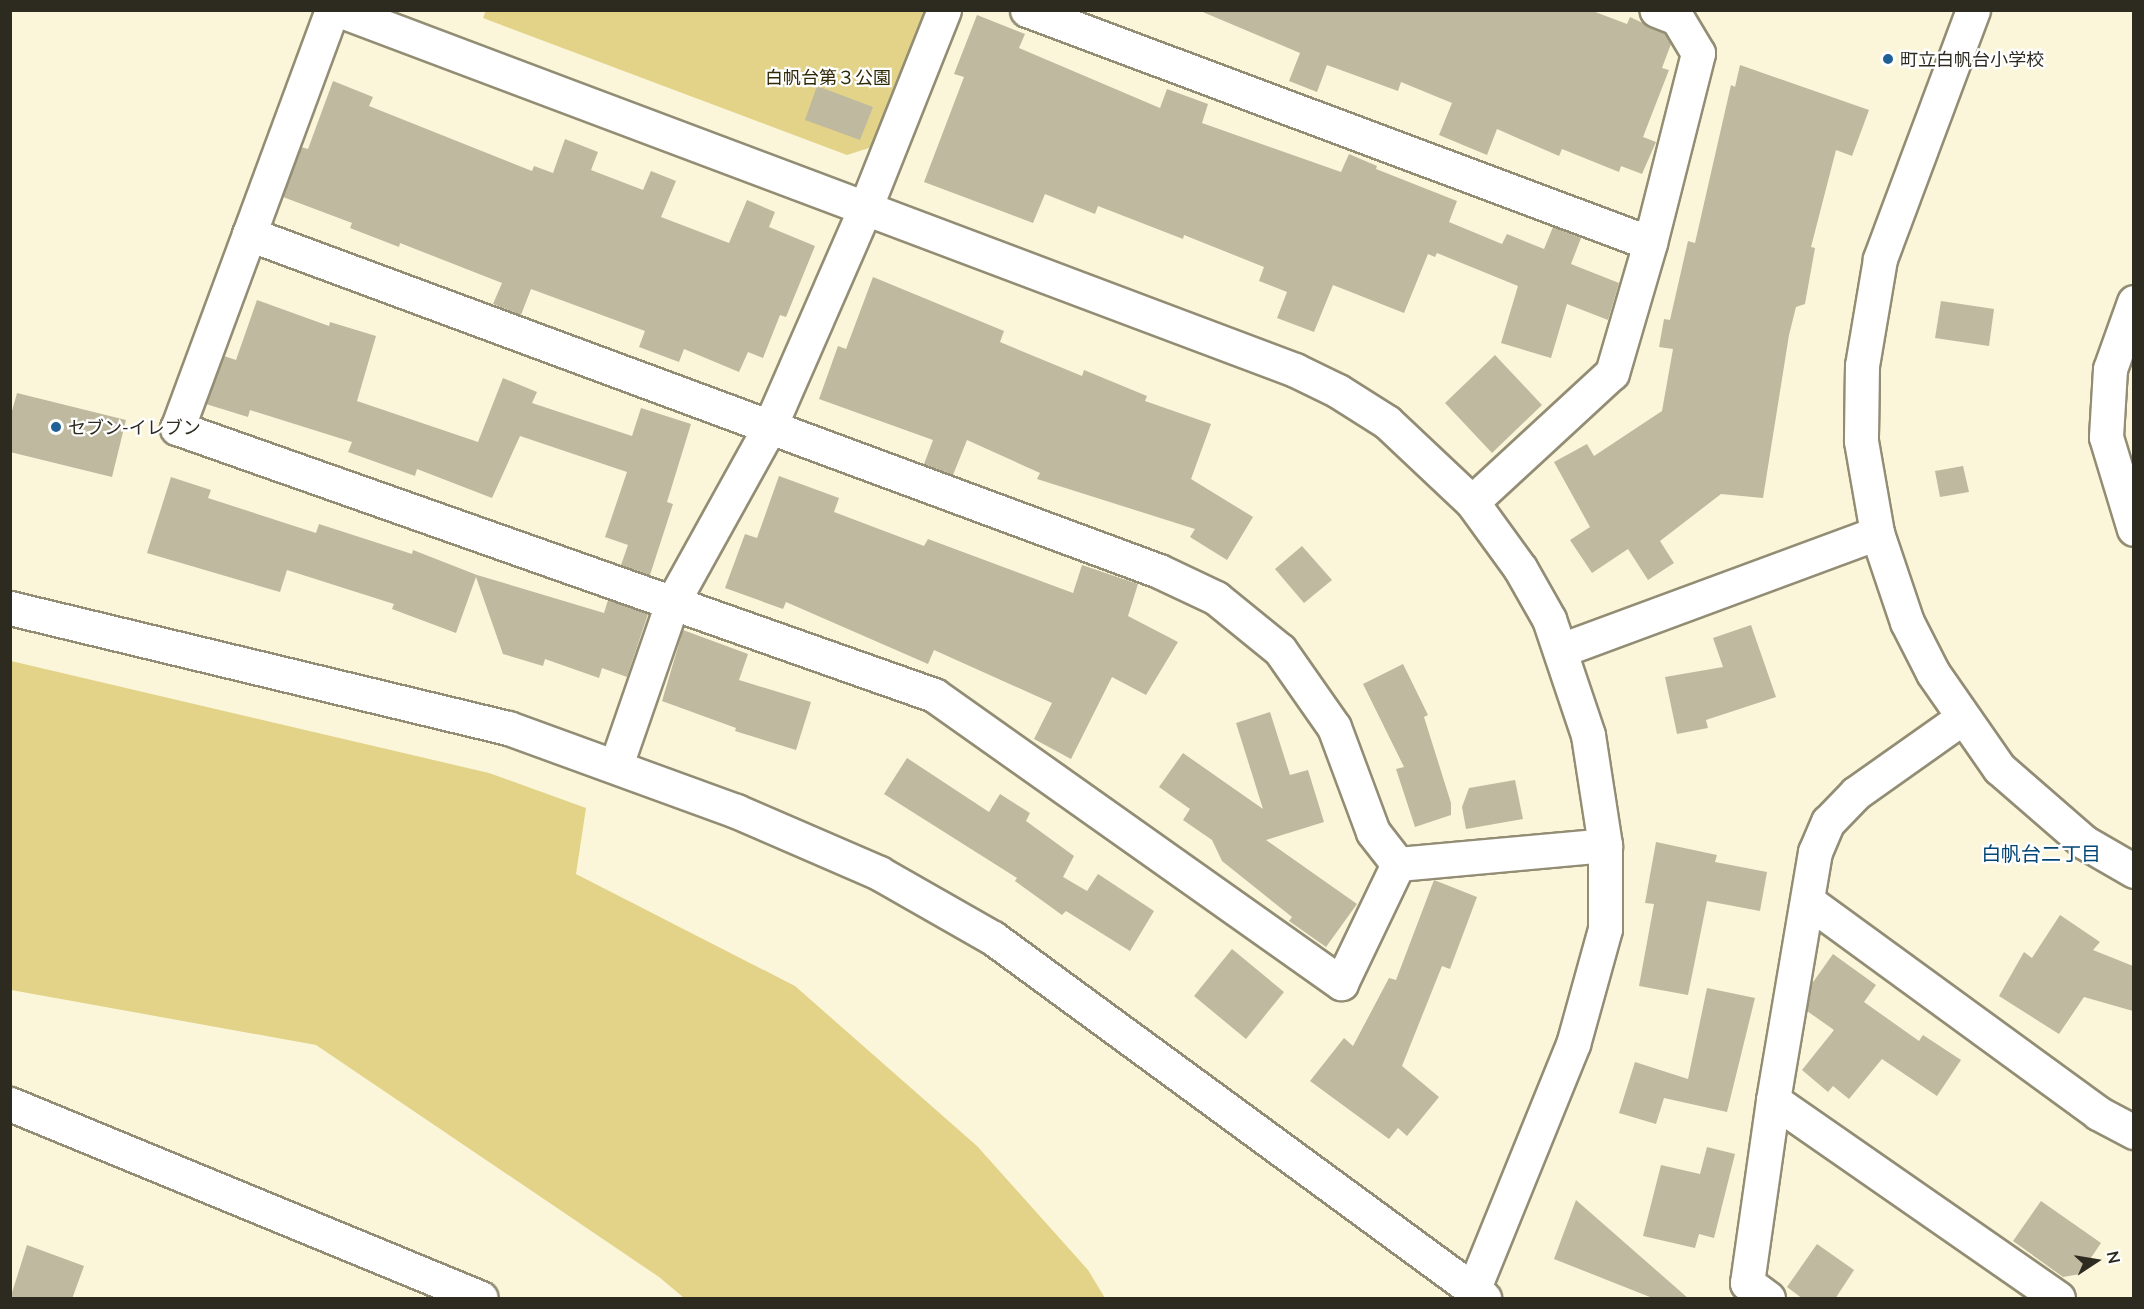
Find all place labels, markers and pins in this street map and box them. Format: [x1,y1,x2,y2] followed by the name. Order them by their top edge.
[1900,48,2044,70] place label: 町立白帆台小学校
[1881,52,1895,66] marker: 町立白帆台小学校
[68,416,201,438] place label: セブン-イレブン
[49,420,63,434] marker: セブン-イレブン

